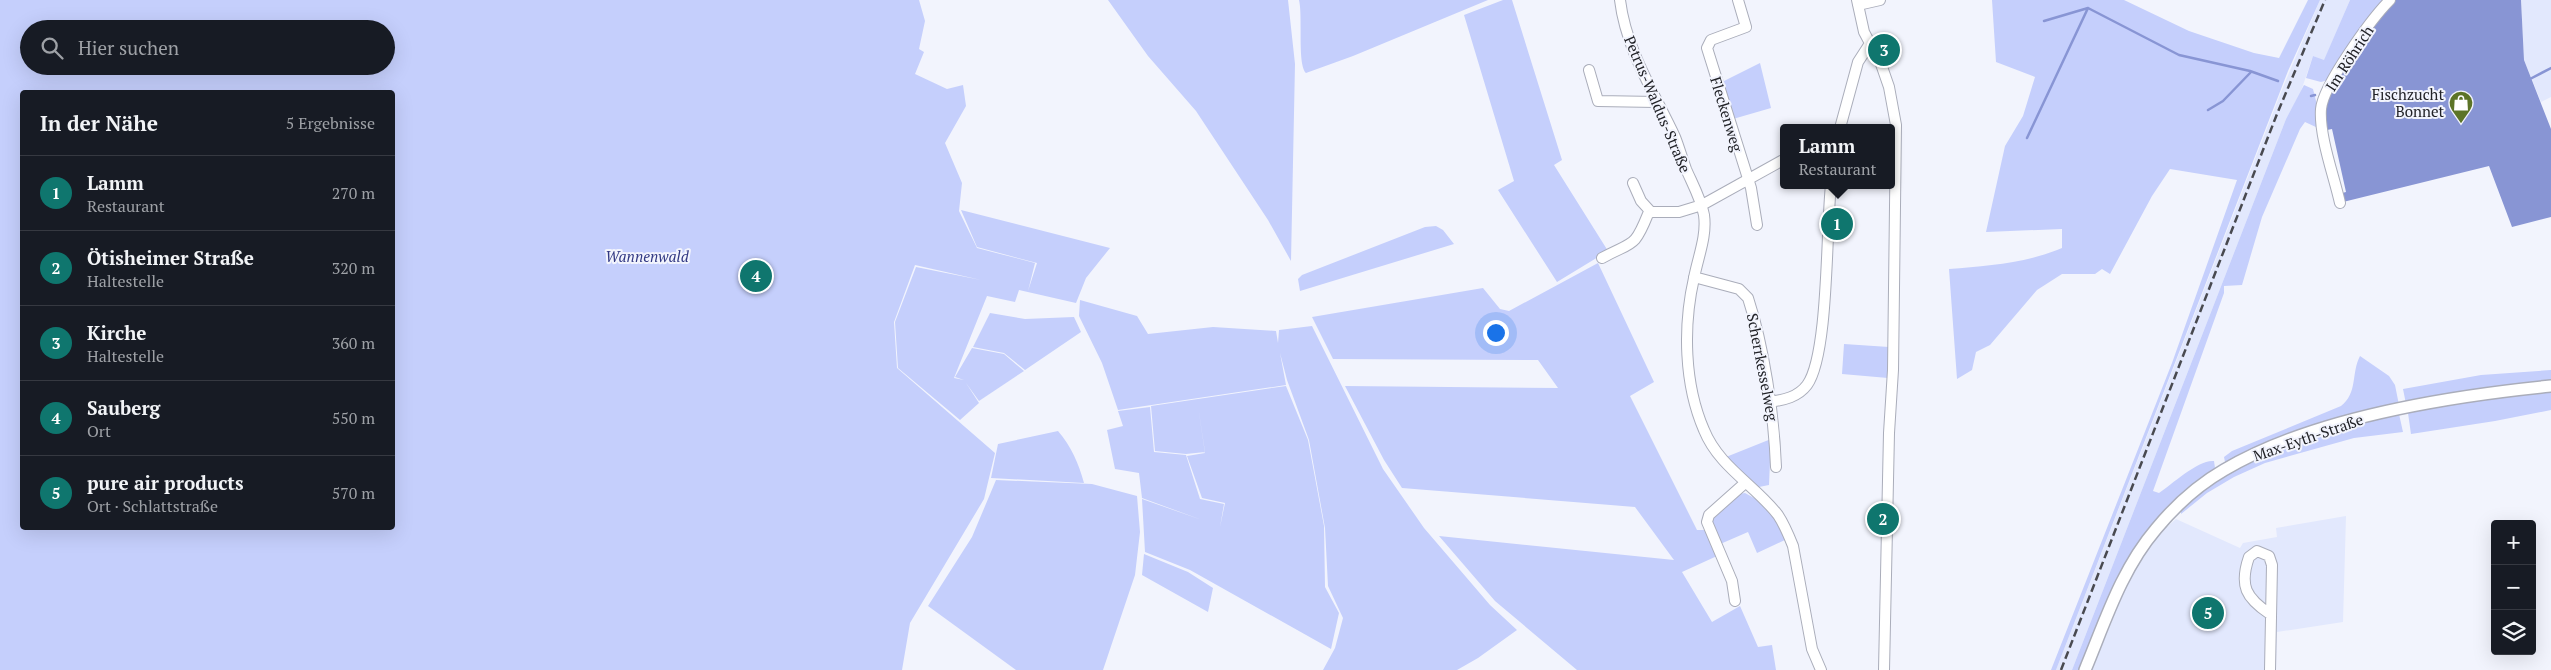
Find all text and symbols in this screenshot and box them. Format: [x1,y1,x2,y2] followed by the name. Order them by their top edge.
[20,20,395,75] search box
[2320,21,2378,95] street label: Im Röhrich
[1868,31,1900,69] pin: 3
[1620,32,1696,176] street label: Petrus-Waldus-Straße
[38,34,66,62] icon: search
[78,35,179,60] text: Hier suchen
[1706,74,1748,155] street label: Fleckenweg
[2372,84,2444,121] place label: Fischzucht Bonnet
[2448,90,2474,124] shop icon: Fischzucht Bonnet
[40,109,158,137] text: In der Nähe
[286,112,375,134] text: 5 Ergebnisse
[1780,124,1895,189] popup
[1799,133,1855,158] text: Lamm
[1799,158,1876,180] text: Restaurant
[87,170,144,195] text: Lamm
[51,182,61,204] text: 1
[332,182,375,204] text: 270 m
[87,195,165,217] text: Restaurant
[1821,205,1853,243] pin: 1
[87,245,254,270] text: Ötisheimer Straße
[605,246,690,266] park label: Wannenwald
[51,257,61,279] text: 2
[332,257,375,279] text: 320 m
[740,257,772,295] pin: 4
[87,270,164,292] text: Haltestelle
[1743,311,1783,424] street label: Scherrkesselweg
[87,320,147,345] text: Kirche
[1483,320,1509,346] your location
[51,332,61,354] text: 3
[332,332,375,354] text: 360 m
[87,345,164,367] text: Haltestelle
[87,395,160,420] text: Sauberg
[51,407,61,429] text: 4
[332,407,375,429] text: 550 m
[2250,409,2366,465] street label: Max-Eyth-Straße
[87,420,111,442] text: Ort
[87,470,244,495] text: pure air products
[51,482,61,504] text: 5
[332,482,375,504] text: 570 m
[87,495,218,517] text: Ort · Schlattstraße
[1867,500,1899,538] pin: 2
[2491,520,2536,655] map controls
[2491,520,2536,565] button: +
[2491,565,2536,610] button: −
[2192,594,2224,632] pin: 5
[2491,610,2536,655] button: layers

